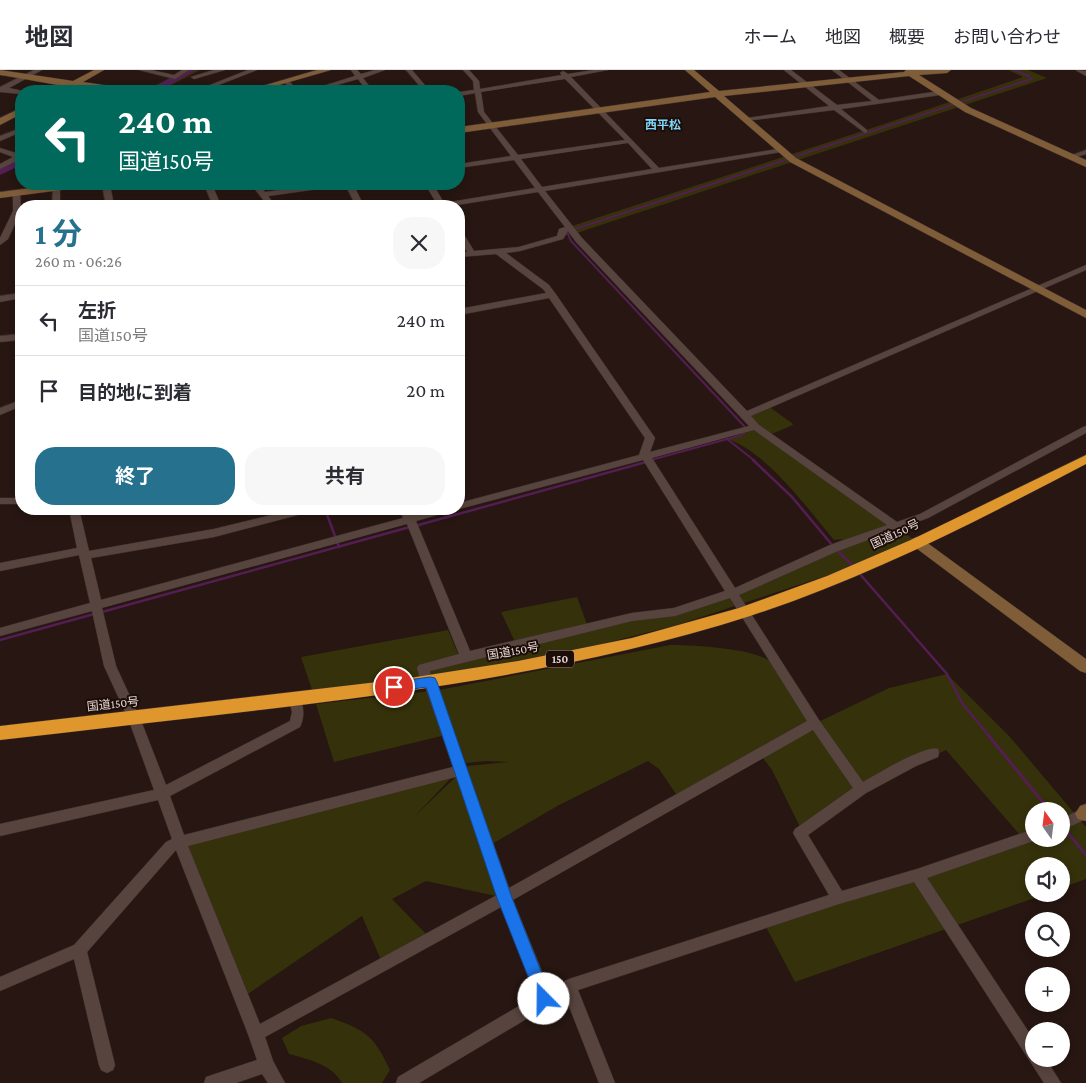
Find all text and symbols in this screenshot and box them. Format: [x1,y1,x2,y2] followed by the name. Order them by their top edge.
[25,23,73,50] text: 地図
[744,27,797,47] text: ホーム
[825,27,861,47] text: 地図
[889,27,925,47] text: 概要
[953,27,1061,47] text: お問い合わせ
[118,102,212,141] text: 240 m
[35,105,100,170] icon: left
[645,118,681,132] district label: 西平松
[118,149,214,174] text: 国道150号
[35,217,82,250] text: 1 分
[393,217,445,269] button: close
[35,253,122,270] text: 260 m · 06:26
[78,300,116,321] text: 左折
[35,307,63,335] icon: left
[397,310,445,331] text: 240 m
[78,327,148,344] text: 国道150号
[35,377,63,405] icon: arrive
[406,380,445,401] text: 20 m
[78,382,192,403] text: 目的地に到着
[35,447,235,505] button: 終了
[245,447,445,505] button: 共有
[868,517,922,551] street label: 国道150号
[486,640,540,662] street label: 国道150号
[546,650,574,668] road number: 150
[373,666,415,708] pin
[380,673,408,701] icon: arrive
[86,694,140,714] street label: 国道150号
[1025,802,1070,848] north arrow
[1025,802,1070,1067] map controls
[1025,857,1070,902] button: sound
[1025,912,1070,957] button: search
[1025,967,1070,1012] button: +
[517,972,569,1024] position arrow
[1025,1022,1070,1067] button: −

